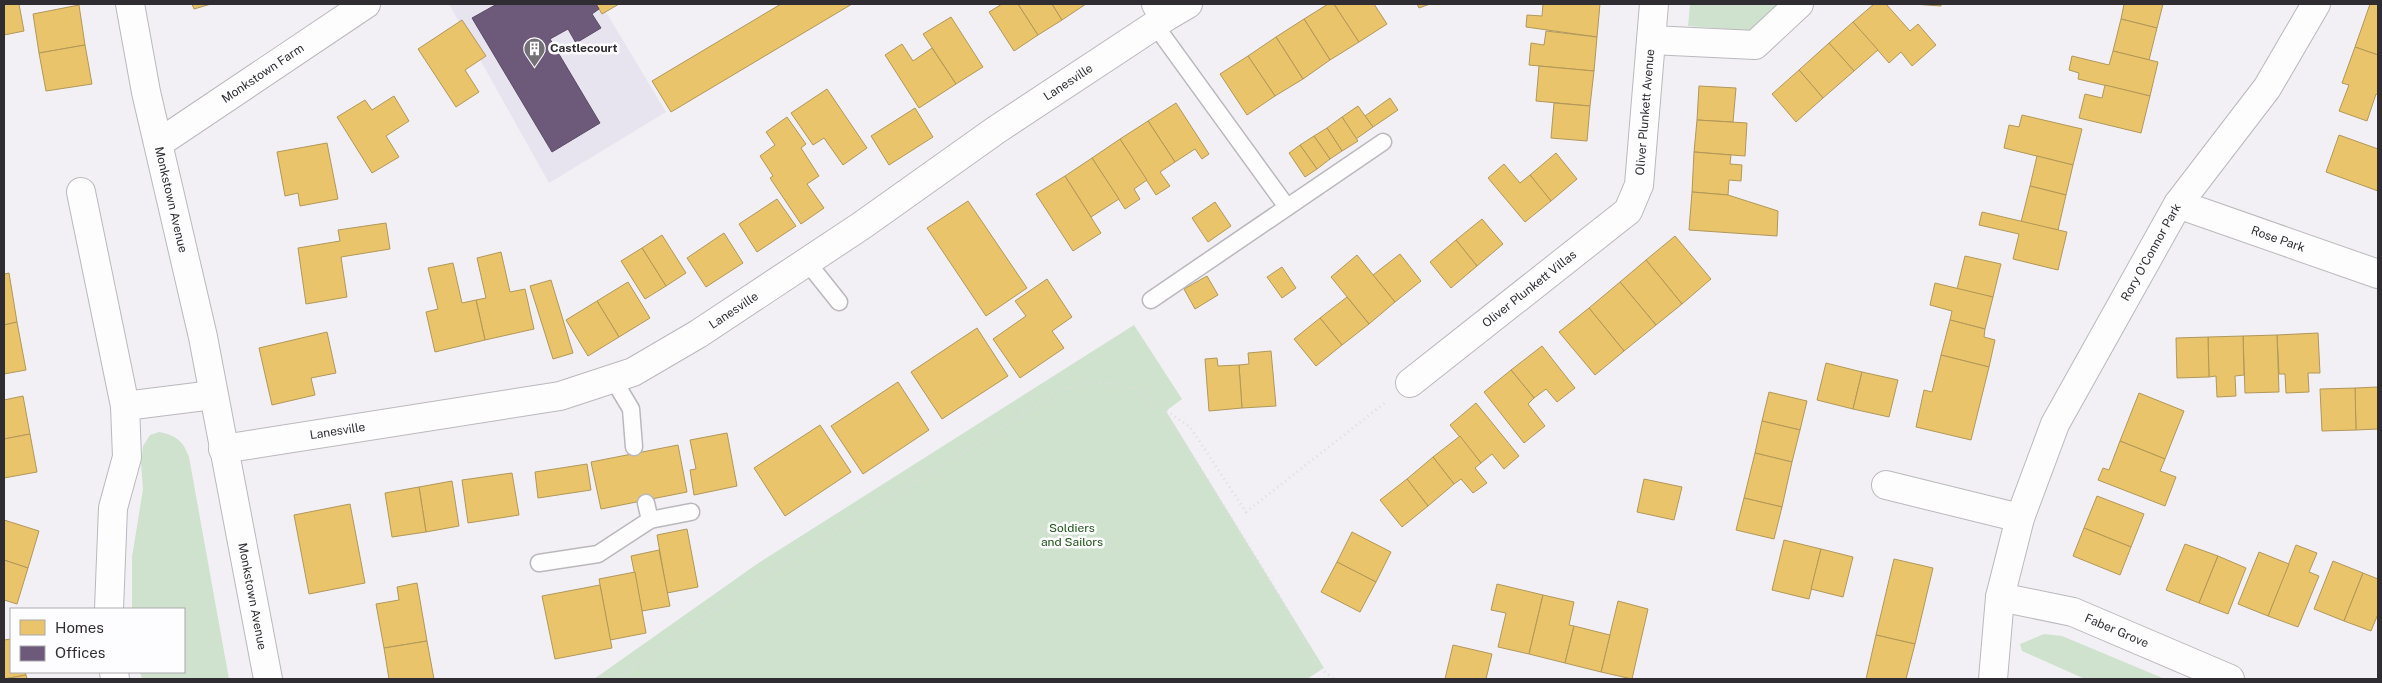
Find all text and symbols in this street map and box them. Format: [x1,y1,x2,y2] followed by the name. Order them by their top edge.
[522,36,546,67] building icon: Castlecourt
[219,41,307,106] street label: Monkstown Farm
[550,41,617,55] place label: Castlecourt
[1633,48,1657,176] street label: Oliver Plunkett Avenue
[1041,61,1096,104] street label: Lanesville
[152,145,190,254] street label: Monkstown Avenue
[2118,201,2184,303] street label: Rory O'Connor Park
[2249,223,2307,255] street label: Rose Park
[1479,247,1579,330] street label: Oliver Plunkett Villas
[706,289,761,332] street label: Lanesville
[309,420,366,442] street label: Lanesville
[1041,521,1103,549] park label: Soldiers and Sailors
[235,542,269,651] street label: Monkstown Avenue
[10,608,185,673] legend
[2083,611,2151,651] street label: Faber Grove
[55,619,104,636] text: Homes
[55,644,105,661] text: Offices

